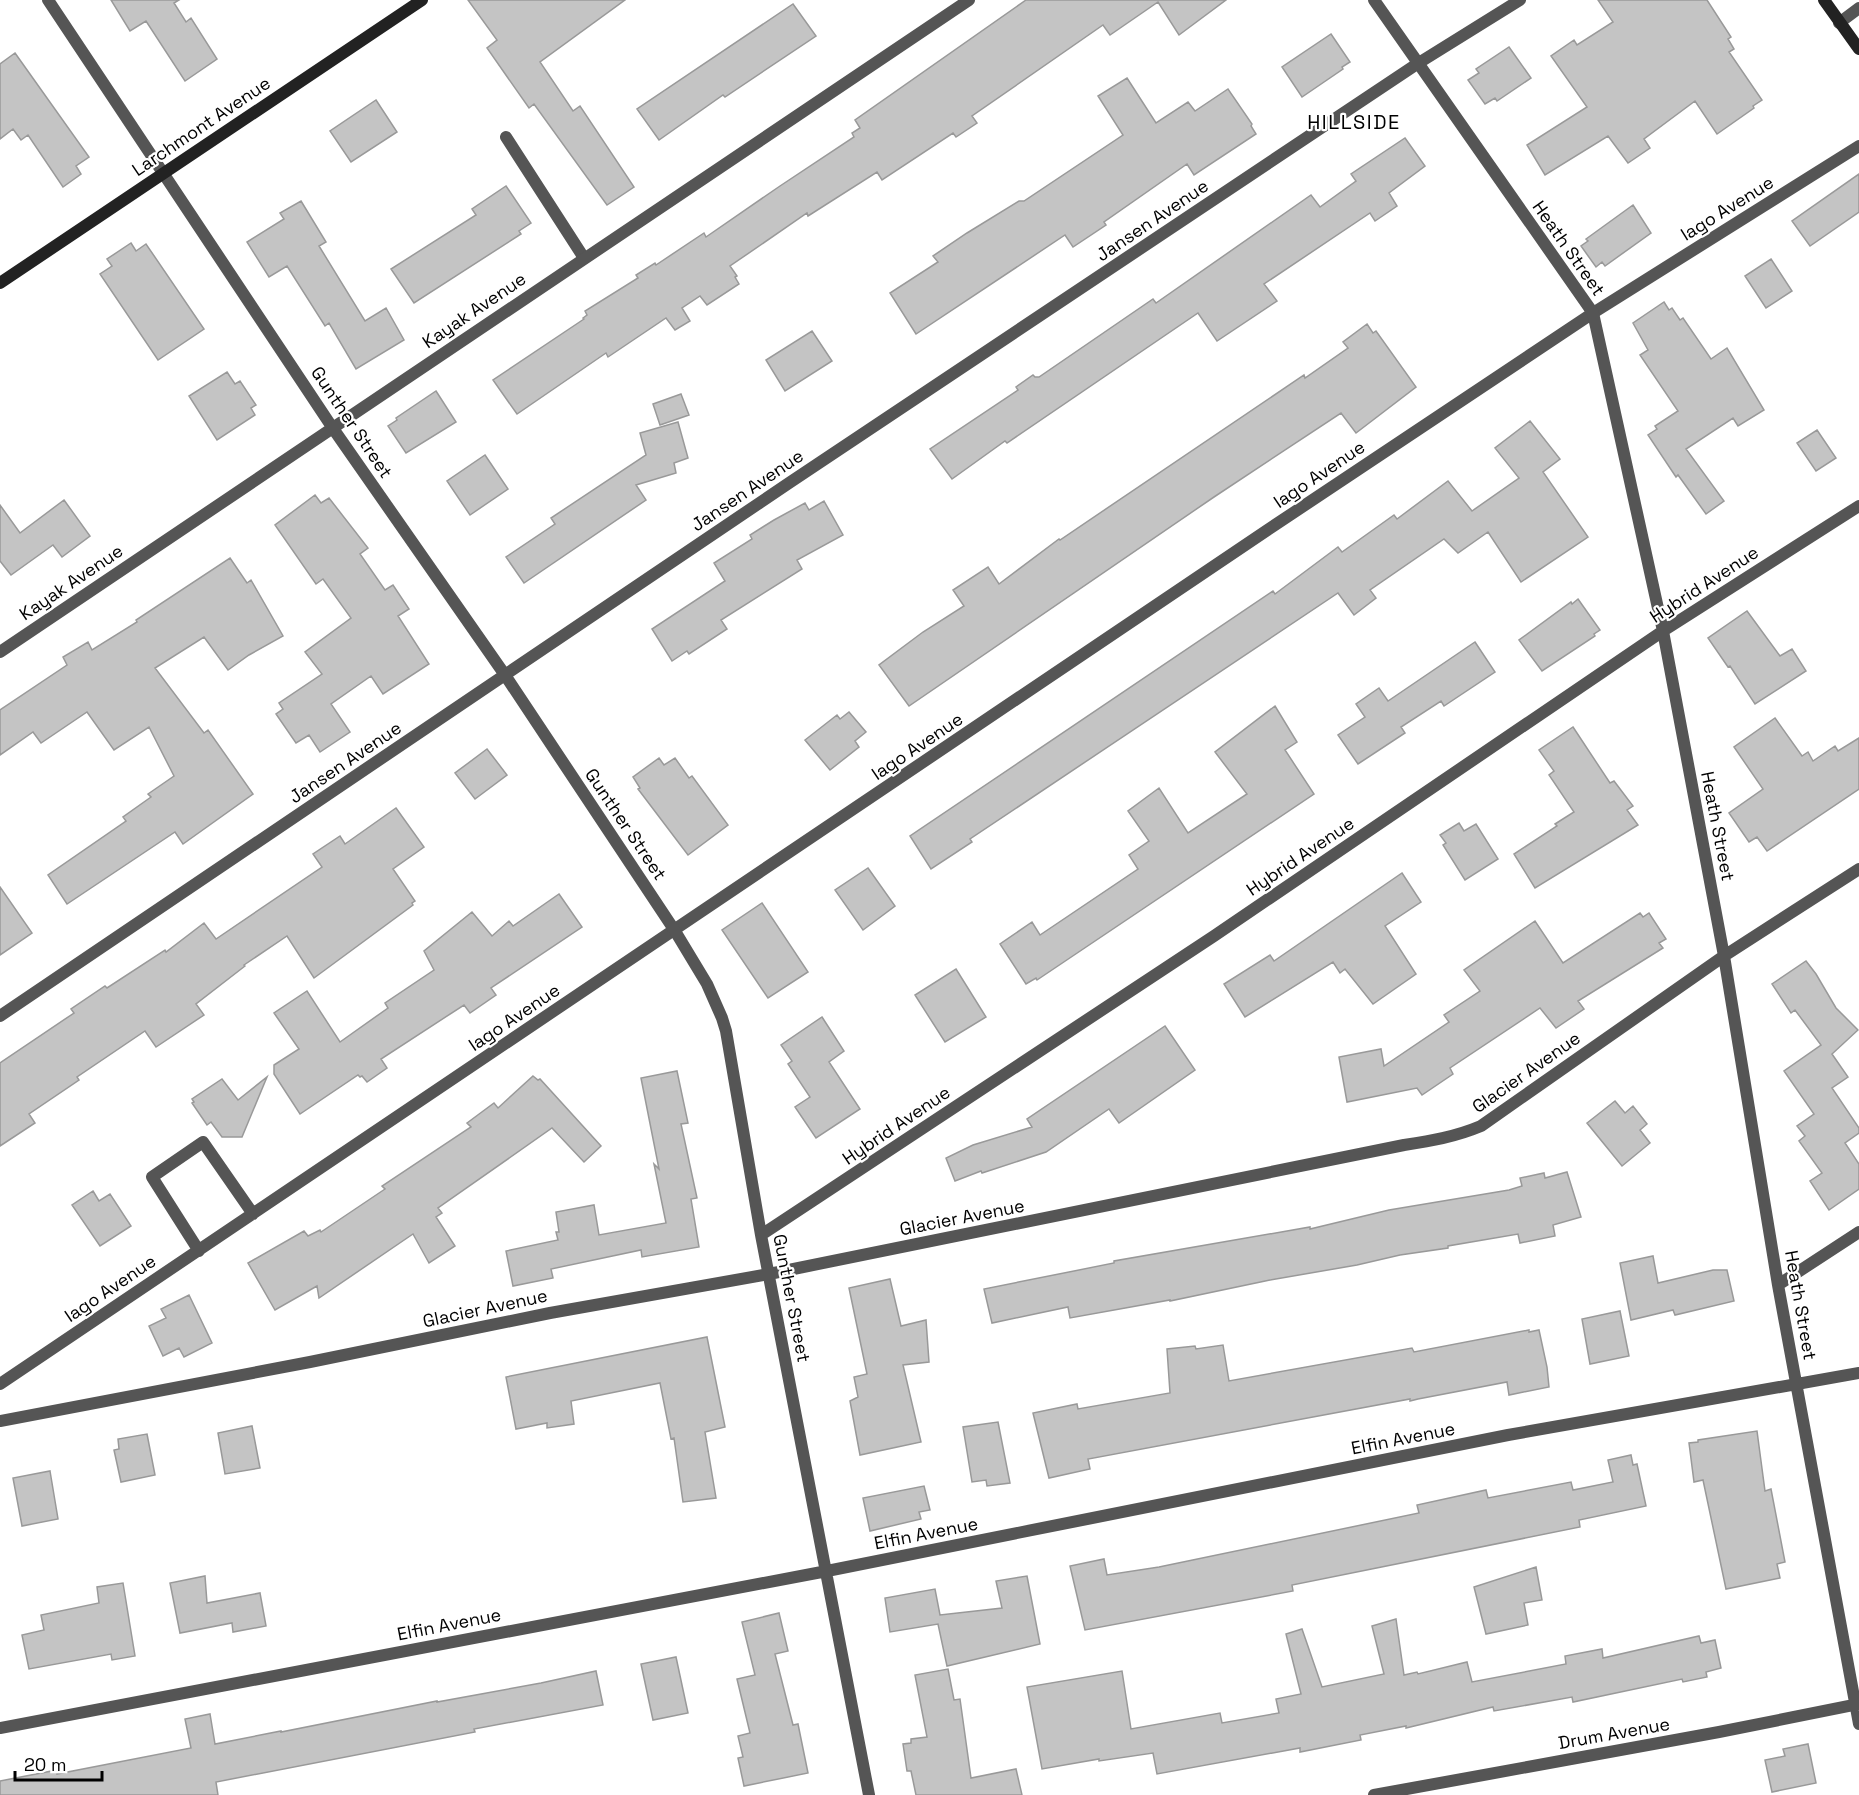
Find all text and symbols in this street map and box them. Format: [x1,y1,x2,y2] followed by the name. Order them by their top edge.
[127,71,275,181] street label: Larchmont Avenue
[1307,109,1401,135] district label: HILLSIDE
[1676,170,1778,246] street label: Iago Avenue
[1091,174,1213,266] street label: Jansen Avenue
[1528,196,1610,300] street label: Heath Street
[418,267,530,353] street label: Kayak Avenue
[306,362,398,482] street label: Gunther Street
[1269,435,1369,513] street label: Iago Avenue
[686,444,808,536] street label: Jansen Avenue
[15,539,127,625] street label: Kayak Avenue
[1645,540,1763,628] street label: Hybrid Avenue
[867,707,967,785] street label: Iago Avenue
[284,716,406,808] street label: Jansen Avenue
[580,764,672,884] street label: Gunther Street
[1696,769,1740,883] street label: Heath Street
[1242,811,1358,901] street label: Hybrid Avenue
[464,978,564,1056] street label: Iago Avenue
[1467,1026,1585,1118] street label: Glacier Avenue
[838,1080,954,1170] street label: Hybrid Avenue
[897,1194,1027,1240] street label: Glacier Avenue
[768,1232,816,1364] street label: Gunther Street
[1780,1248,1822,1362] street label: Heath Street
[60,1249,160,1327] street label: Iago Avenue
[421,1284,549,1332] street label: Glacier Avenue
[1349,1417,1457,1459] street label: Elfin Avenue
[872,1512,980,1554] street label: Elfin Avenue
[395,1603,503,1645] street label: Elfin Avenue
[1556,1712,1672,1754] street label: Drum Avenue
[15,1744,102,1782] scale bar
[24,1753,67,1776] text: 20 m

